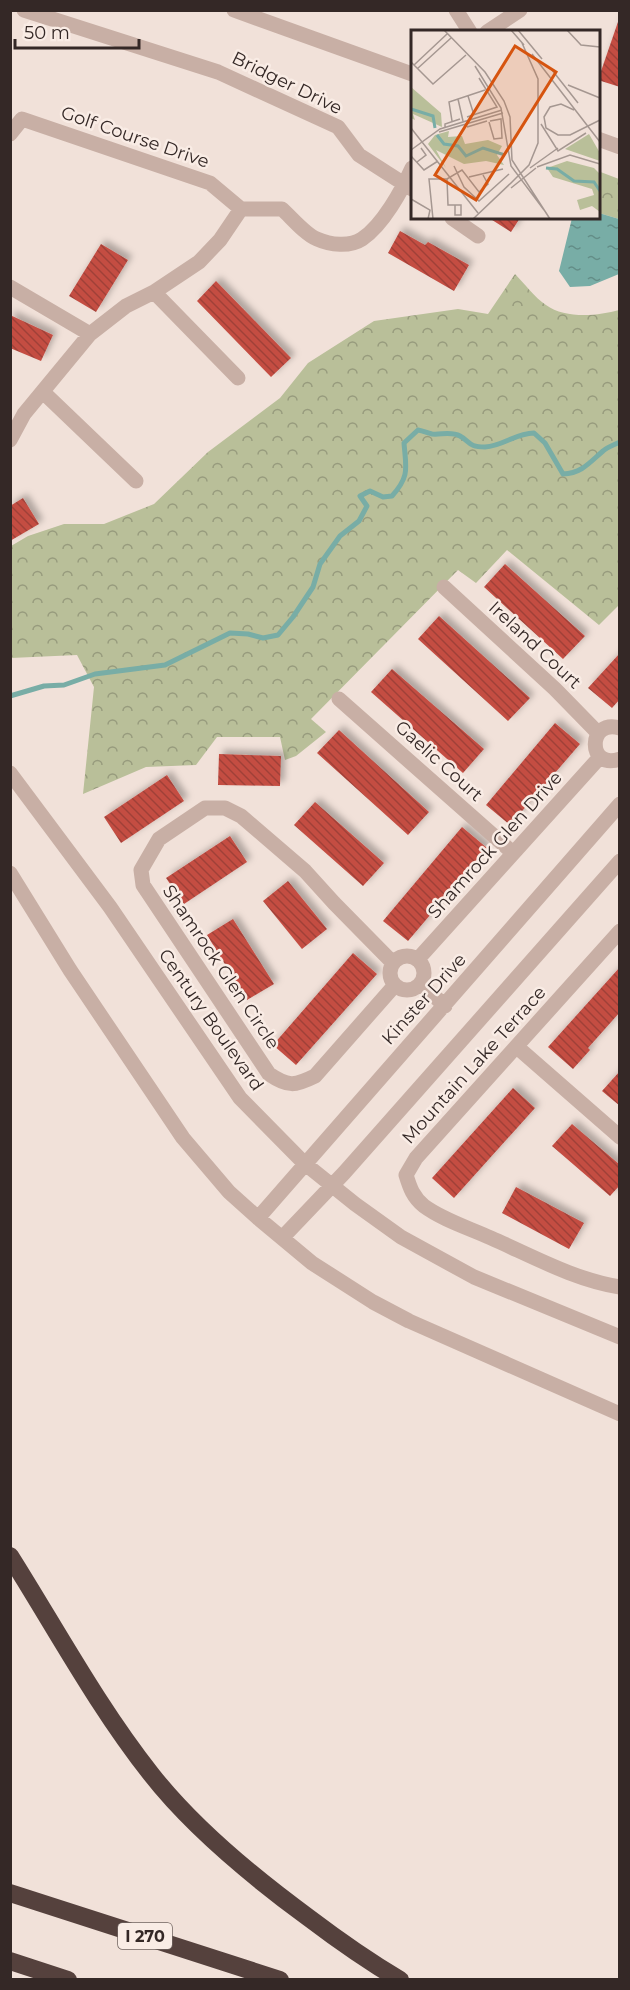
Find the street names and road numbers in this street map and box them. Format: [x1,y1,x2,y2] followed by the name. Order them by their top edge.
[228,47,346,119] street label: Bridger Drive
[58,101,212,173] street label: Golf Course Drive
[484,597,586,693] street label: Ireland Court
[391,716,487,806] street label: Gaelic Court
[423,767,567,923] street label: Shamrock Glen Drive
[158,881,284,1053] street label: Shamrock Glen Circle
[154,945,268,1095] street label: Century Boulevard
[377,949,471,1049] street label: Kinster Drive
[397,982,551,1148] street label: Mountain Lake Terrace
[118,1923,172,1949] road number: I 270

